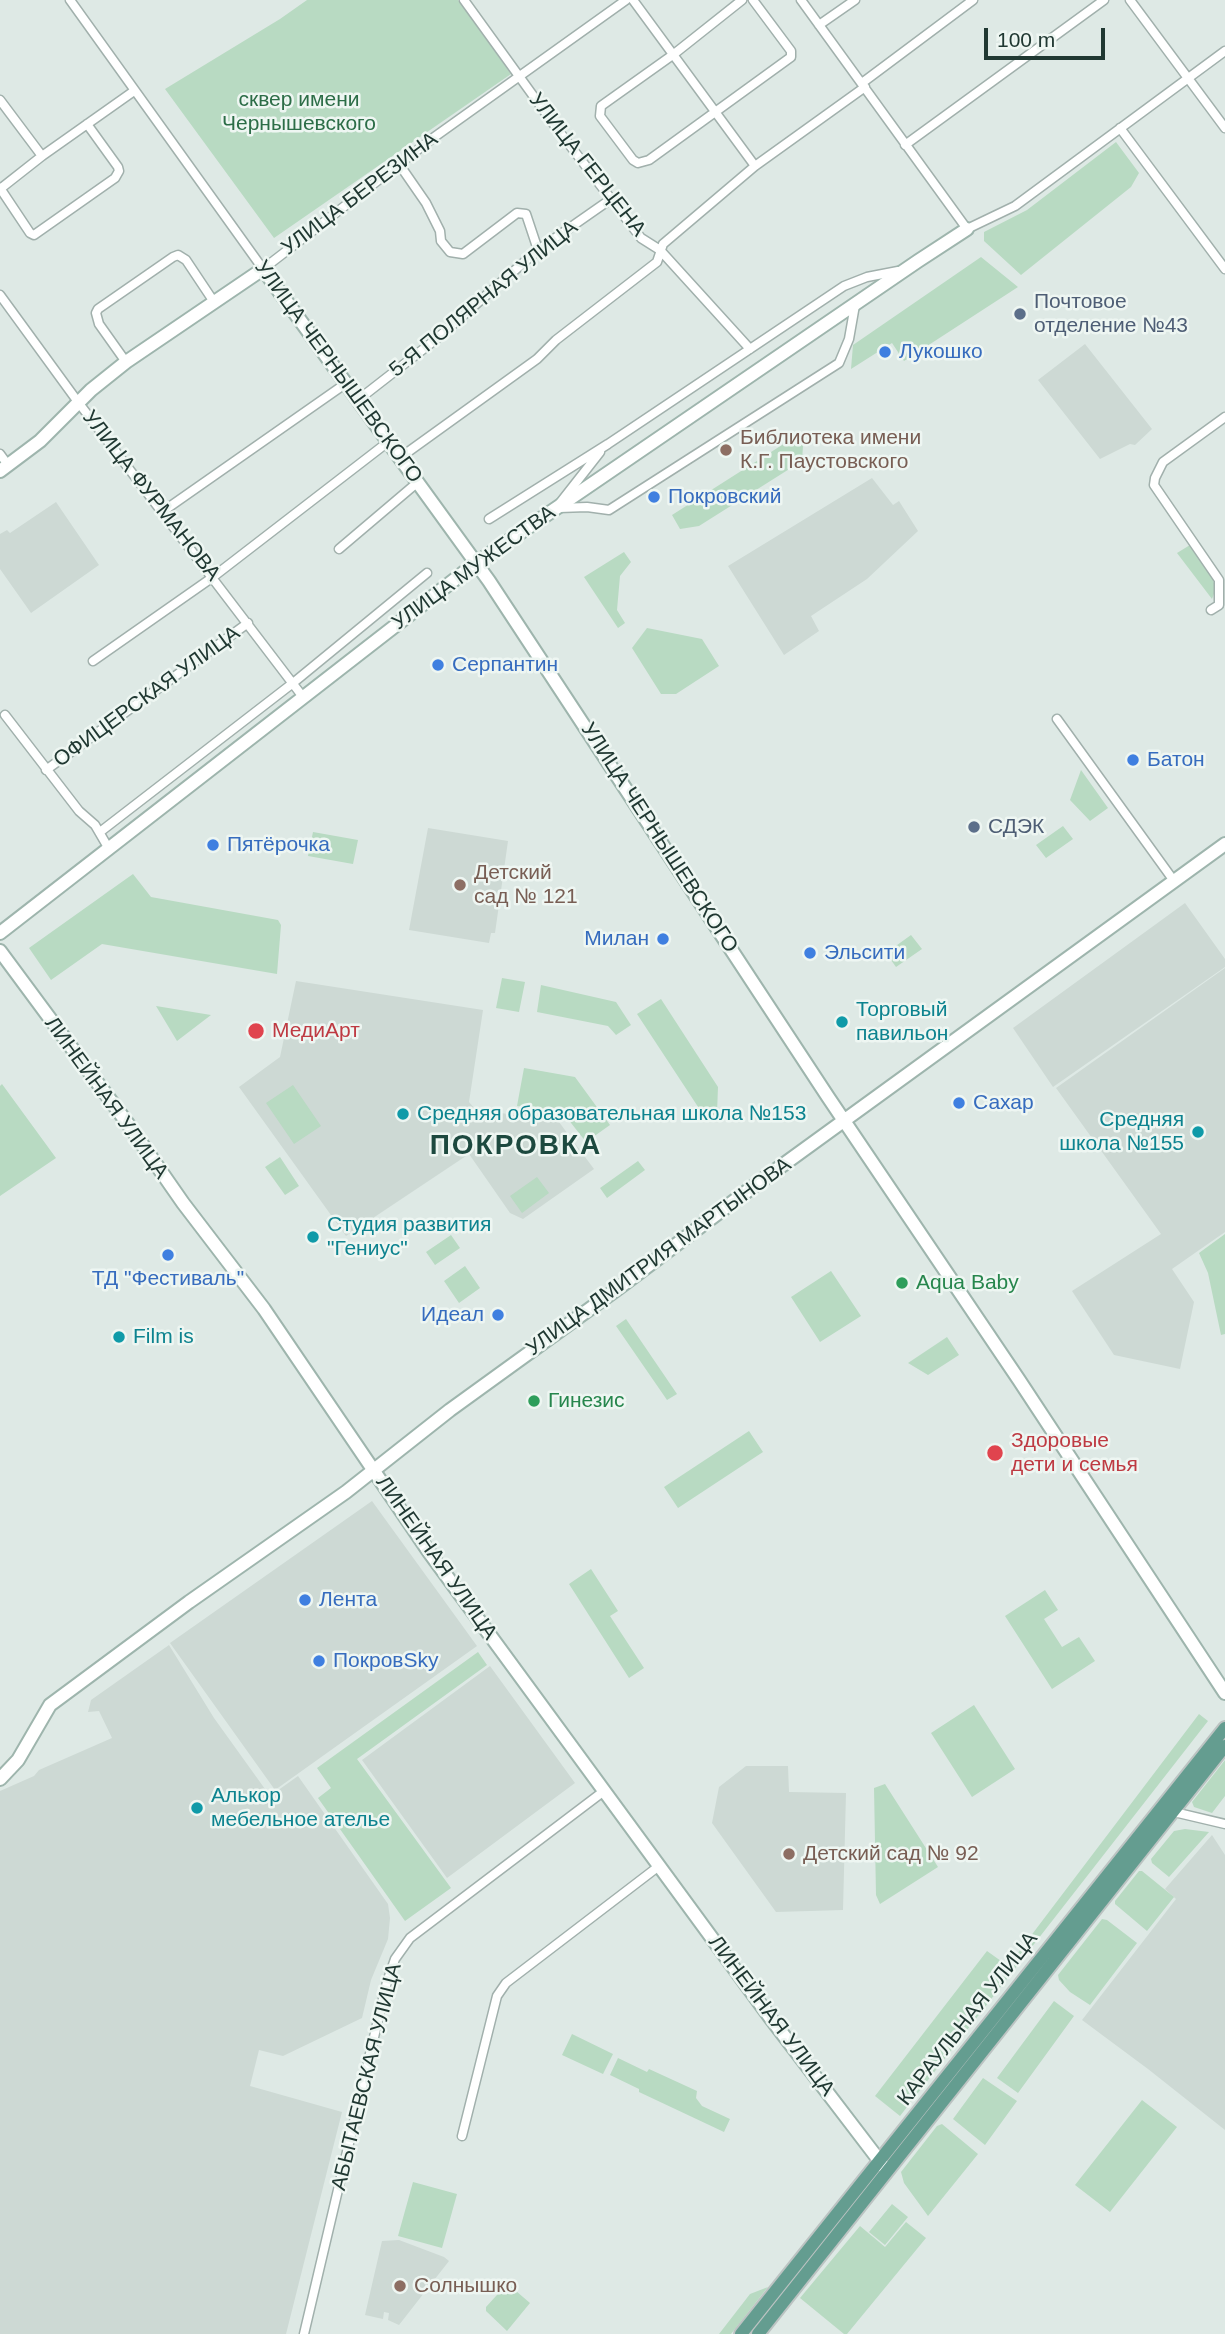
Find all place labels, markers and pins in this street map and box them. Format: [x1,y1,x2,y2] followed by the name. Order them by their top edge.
[1034,289,1188,339] place label: Почтовое отделение №43
[1012,306,1028,322] marker: Почтовое отделение №43
[899,339,983,365] place label: Лукошко
[877,344,893,360] marker: Лукошко
[740,425,921,475] place label: Библиотека имени К.Г. Паустовского
[718,442,734,458] marker: Библиотека имени К.Г. Паустовского
[668,484,781,510] place label: Покровский
[646,489,662,505] marker: Покровский
[452,652,558,678] place label: Серпантин
[430,657,446,673] marker: Серпантин
[1147,747,1205,773] place label: Батон
[1125,752,1141,768] marker: Батон
[988,814,1044,840] place label: СДЭК
[966,819,982,835] marker: СДЭК
[227,832,330,858] place label: Пятёрочка
[205,837,221,853] marker: Пятёрочка
[474,860,578,910] place label: Детский сад № 121
[452,877,468,893] marker: Детский сад № 121
[584,926,649,952] place label: Милан
[655,931,671,947] marker: Милан
[824,940,905,966] place label: Эльсити
[802,945,818,961] marker: Эльсити
[856,997,948,1047] place label: Торговый павильон
[834,1014,850,1030] marker: Торговый павильон
[272,1018,360,1044] place label: МедиАрт
[246,1021,266,1041] marker: МедиАрт
[973,1090,1034,1116] place label: Сахар
[951,1095,967,1111] marker: Сахар
[417,1101,806,1127] place label: Средняя образовательная школа №153
[395,1106,411,1122] marker: Средняя образовательная школа №153
[1059,1107,1184,1157] place label: Средняя школа №155
[1190,1124,1206,1140] marker: Средняя школа №155
[327,1212,491,1262] place label: Студия развития "Гениус"
[305,1229,321,1245] marker: Студия развития "Гениус"
[160,1247,176,1263] marker: ТД "Фестиваль"
[92,1266,244,1292] place label: ТД "Фестиваль"
[916,1270,1019,1296] place label: Aqua Baby
[894,1275,910,1291] marker: Aqua Baby
[421,1302,484,1328] place label: Идеал
[490,1307,506,1323] marker: Идеал
[133,1324,194,1350] place label: Film is
[111,1329,127,1345] marker: Film is
[548,1388,625,1414] place label: Гинезис
[526,1393,542,1409] marker: Гинезис
[1011,1428,1138,1478] place label: Здоровые дети и семья
[985,1443,1005,1463] marker: Здоровые дети и семья
[319,1587,377,1613] place label: Лента
[297,1592,313,1608] marker: Лента
[333,1648,438,1674] place label: ПокровSky
[311,1653,327,1669] marker: ПокровSky
[211,1783,390,1833] place label: Алькор мебельное ателье
[189,1800,205,1816] marker: Алькор мебельное ателье
[803,1841,979,1867] place label: Детский сад № 92
[781,1846,797,1862] marker: Детский сад № 92
[414,2273,517,2299] place label: Солнышко
[392,2278,408,2294] marker: Солнышко

